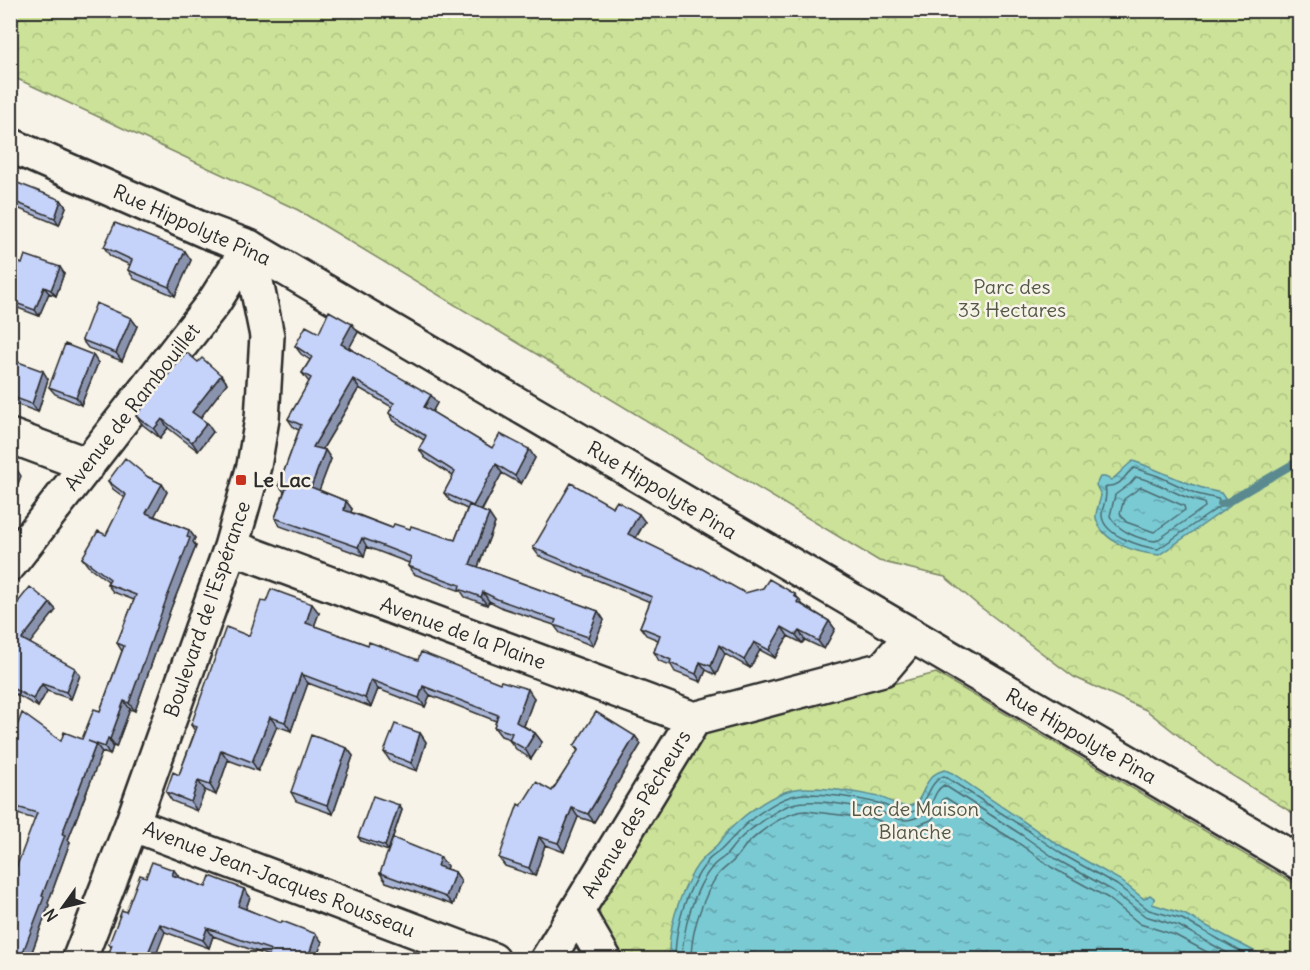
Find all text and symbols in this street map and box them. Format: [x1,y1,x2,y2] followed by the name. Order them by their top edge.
[109,179,275,271] street label: Rue Hippolyte Pina
[958,274,1066,322] park label: Parc des 33 Hectares
[58,318,205,495] street label: Avenue de Rambouillet
[583,435,742,544] street label: Rue Hippolyte Pina
[253,467,311,492] place label: Le Lac
[234,473,248,487] marker: Le Lac
[158,498,255,720] street label: Boulevard de l'Espérance
[377,591,549,674] street label: Avenue de la Plaine
[1001,682,1161,789] street label: Rue Hippolyte Pina
[576,725,696,902] street label: Avenue des Pêcheurs
[851,796,979,844] park label: Lac de Maison Blanche
[140,815,419,942] street label: Avenue Jean-Jacques Rousseau
[33,877,93,937] north arrow
[39,905,62,926] text: N

